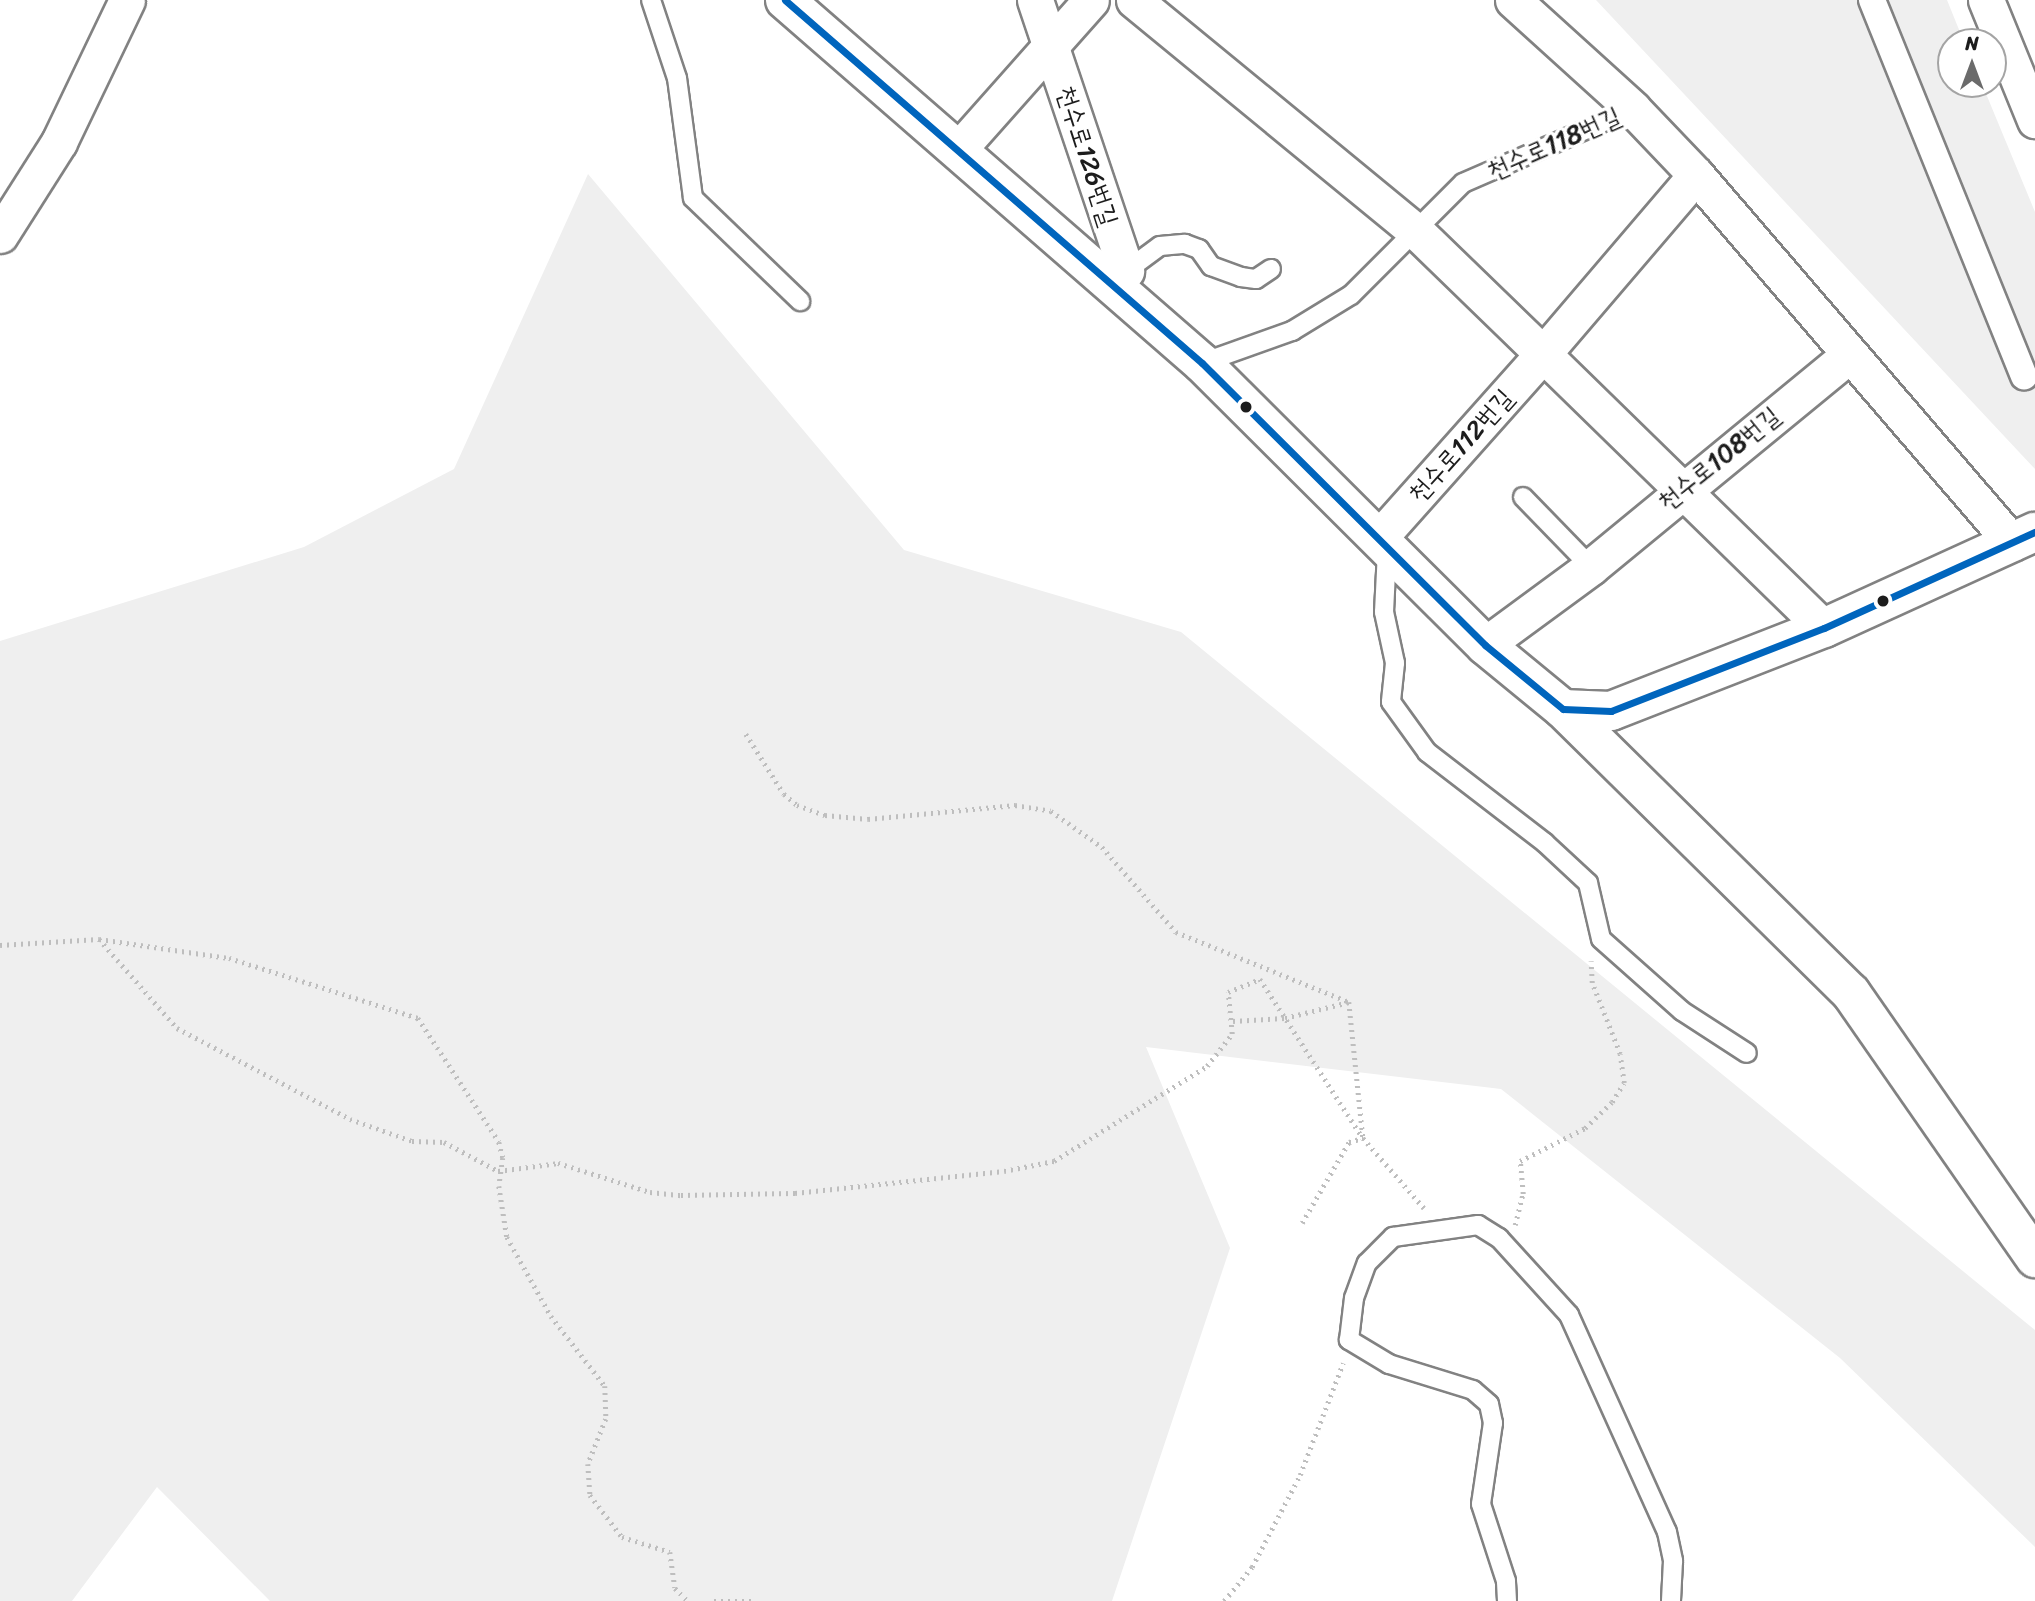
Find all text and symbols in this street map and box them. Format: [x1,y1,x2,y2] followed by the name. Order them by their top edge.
[1965,27,1979,60] text: N
[1937,28,2007,98] north arrow
[1050,82,1124,230] street label: 천수로126번길
[1483,101,1625,187] street label: 천수로118번길
[1402,383,1520,509] street label: 천수로112번길
[1239,400,1253,414] unlabelled marker
[1652,400,1786,518] street label: 천수로108번길
[1876,594,1890,608] unlabelled marker

